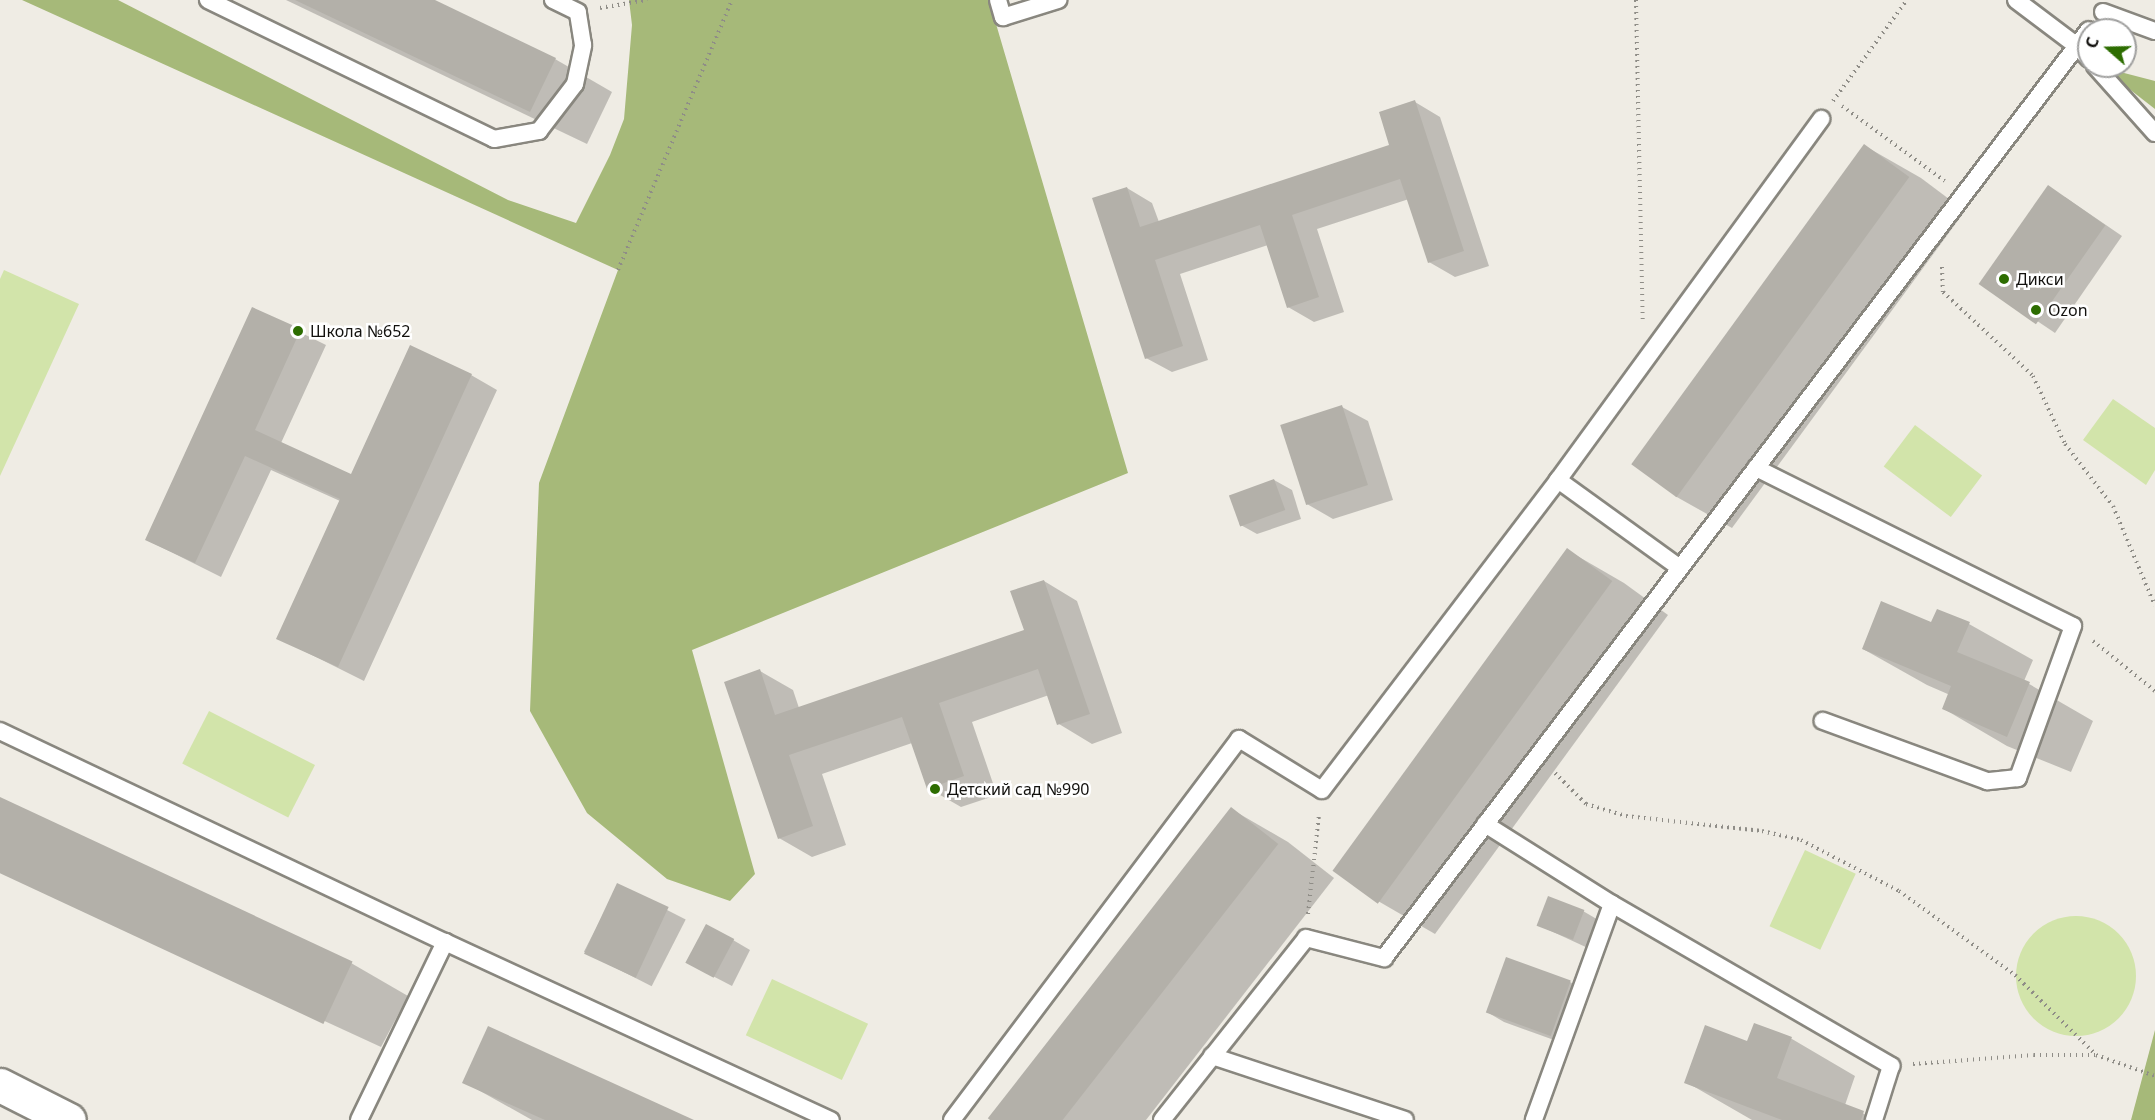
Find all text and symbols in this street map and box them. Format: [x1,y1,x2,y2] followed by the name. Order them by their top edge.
[2077,18,2137,78] north arrow
[2080,34,2104,51] text: С
[2016,269,2064,289] place label: Дикси
[1997,272,2011,286] marker: Дикси
[2048,300,2088,320] place label: Ozon
[2029,303,2043,317] marker: Ozon
[310,321,410,341] place label: Школа №652
[291,324,305,338] marker: Школа №652
[947,779,1089,799] place label: Детский сад №990
[928,782,942,796] marker: Детский сад №990

